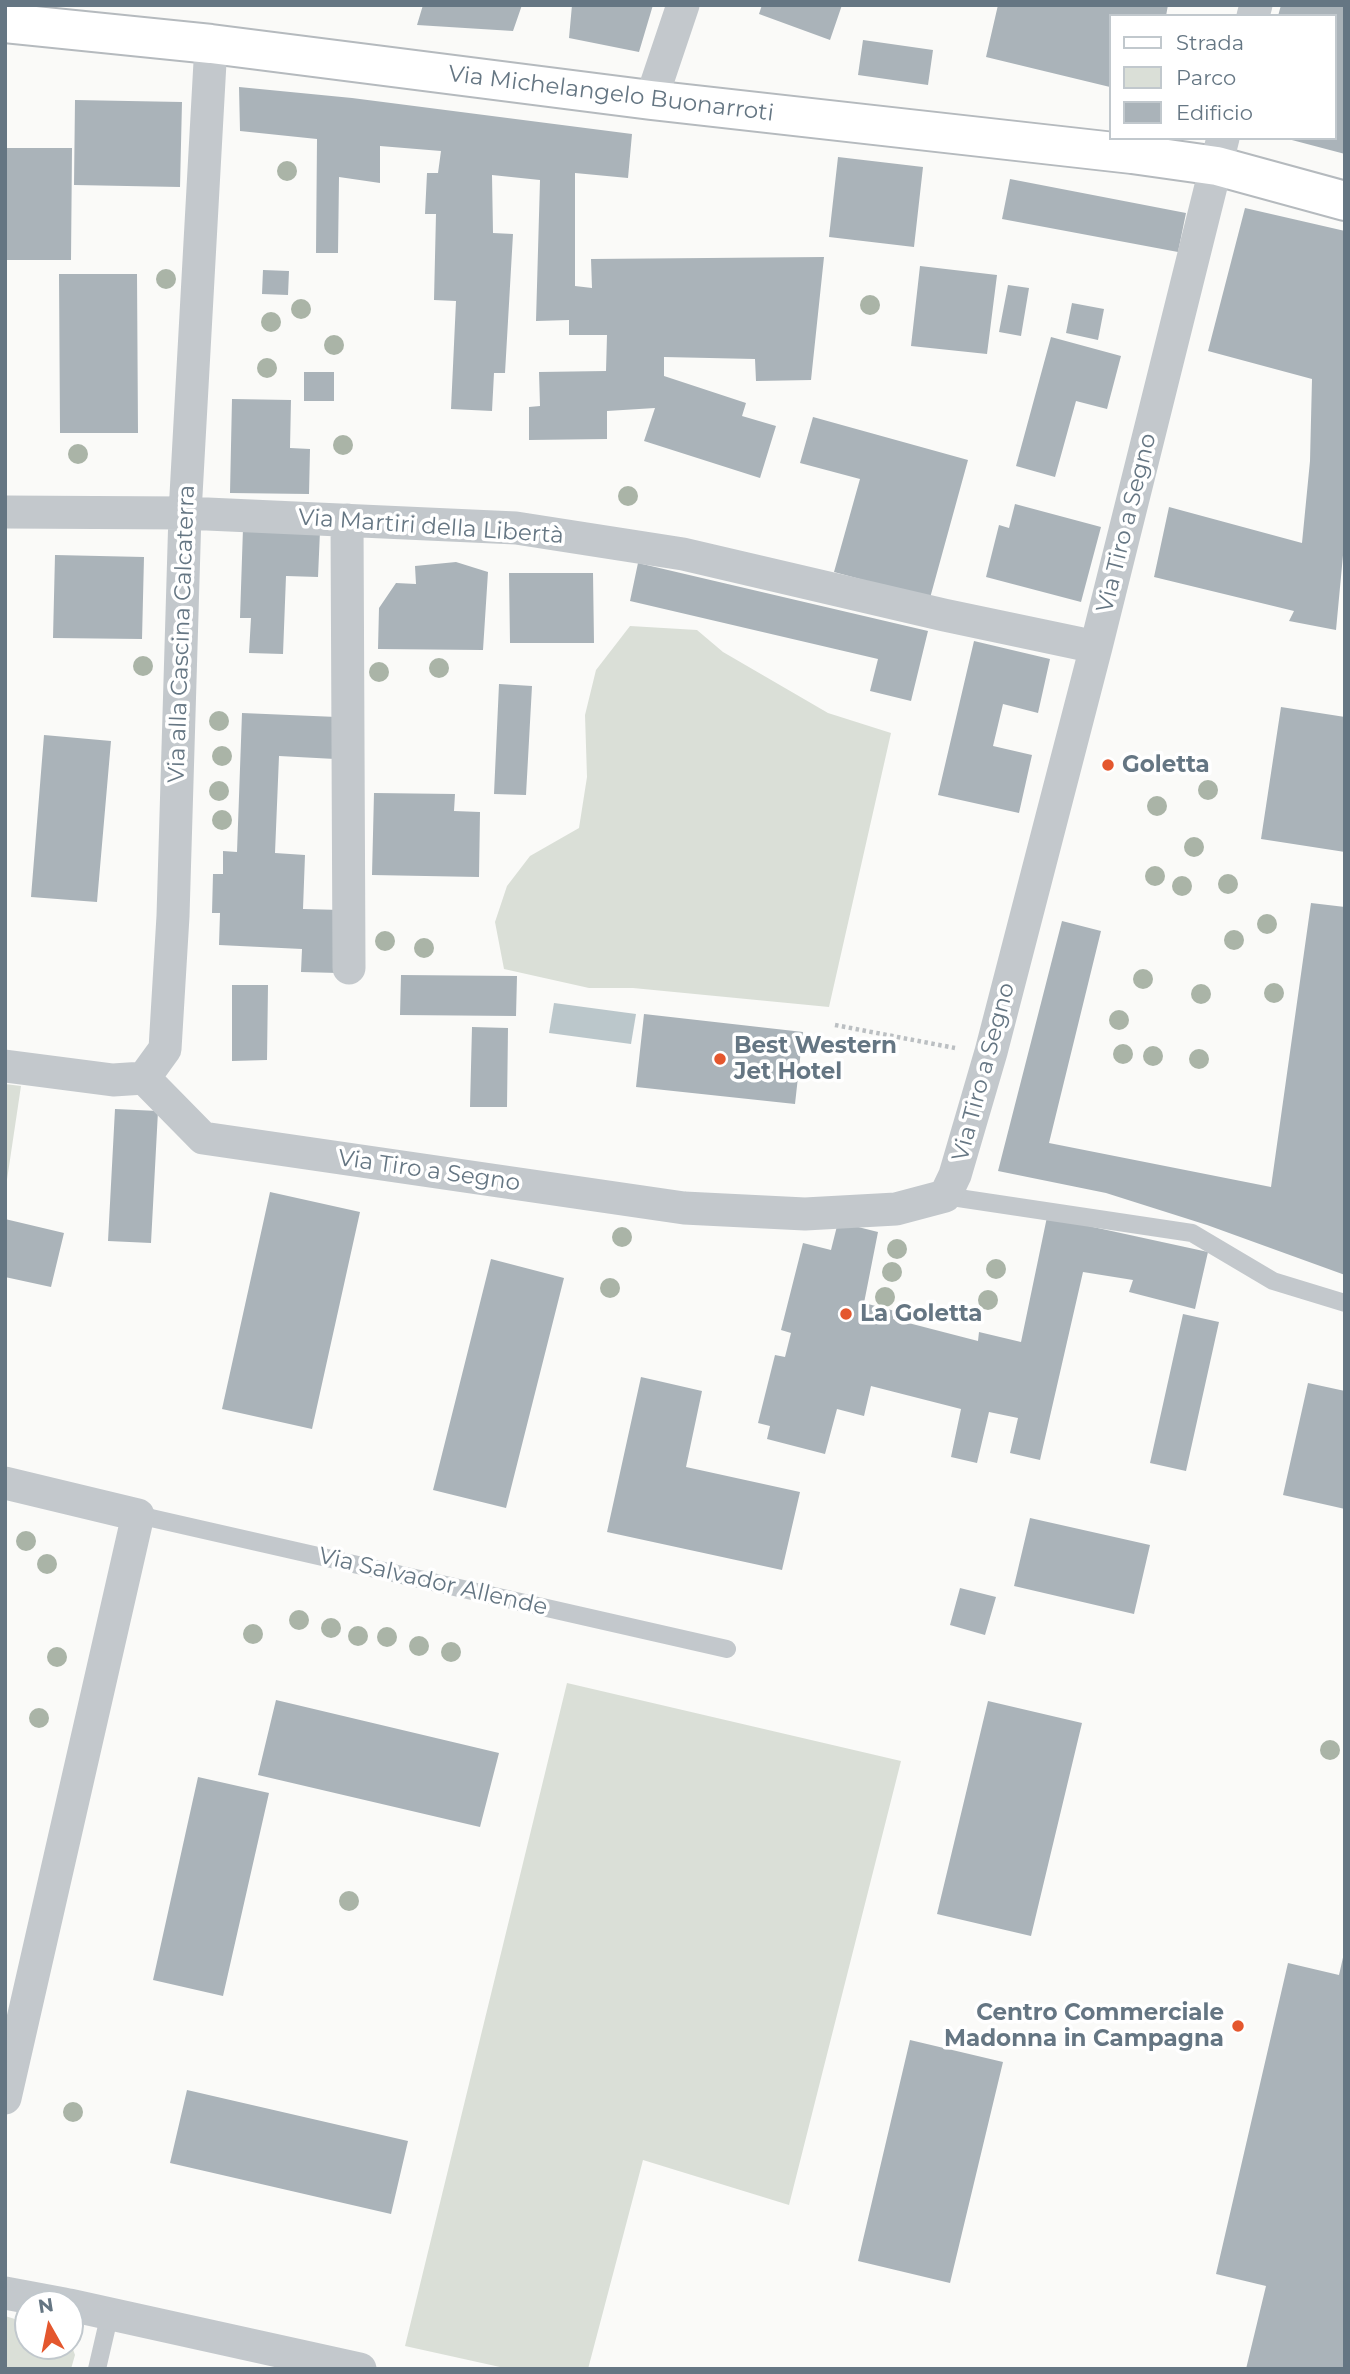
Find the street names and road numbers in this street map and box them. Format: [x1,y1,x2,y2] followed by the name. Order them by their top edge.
[447,60,775,128] street label: Via Michelangelo Buonarroti
[1091,431,1163,615] street label: Via Tiro a Segno
[163,485,201,783] street label: Via alla Cascina Calcaterra
[297,504,565,550] street label: Via Martiri della Libertà
[947,980,1021,1164] street label: Via Tiro a Segno
[336,1145,522,1197] street label: Via Tiro a Segno
[316,1542,550,1622] street label: Via Salvador Allende

